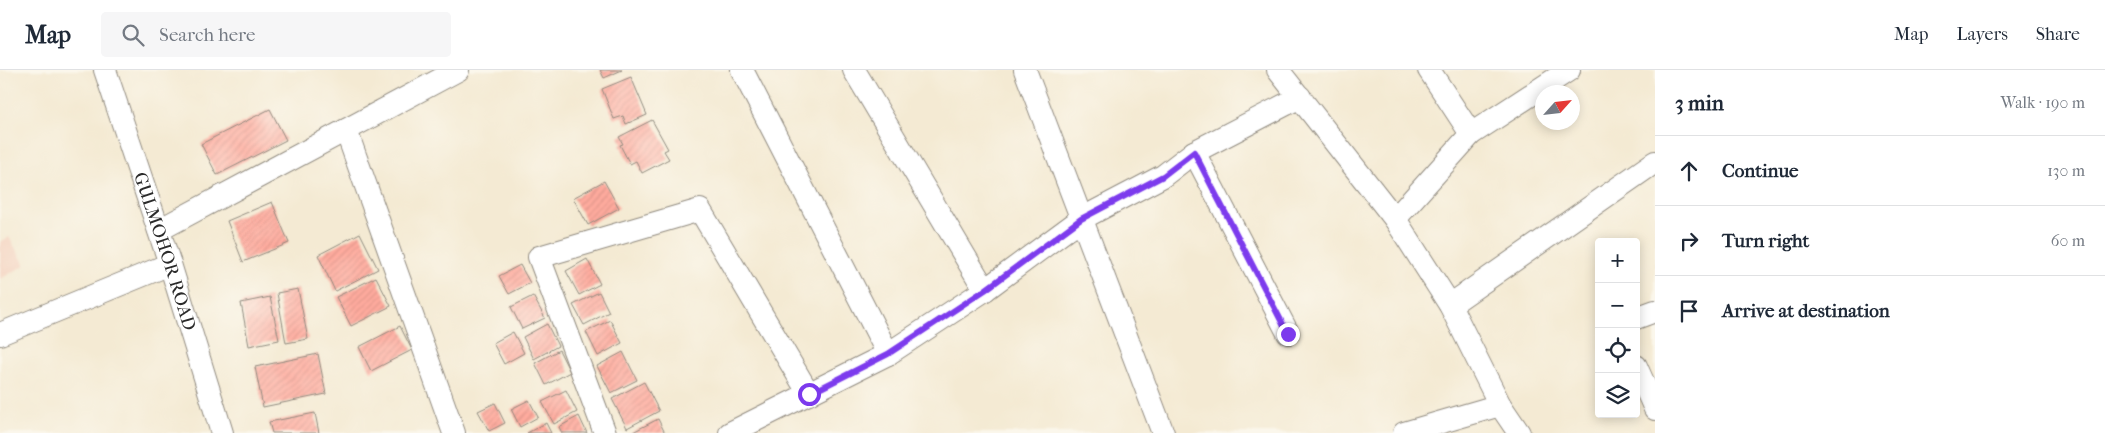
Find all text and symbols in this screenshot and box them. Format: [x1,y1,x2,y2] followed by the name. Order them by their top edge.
[101,12,451,57] search box
[25,21,71,49] text: Map
[119,21,147,49] icon: search
[159,24,255,46] text: Search here
[1894,24,1928,45] text: Map
[1956,24,2008,45] text: Layers
[2036,24,2080,45] text: Share
[1535,85,1580,130] north arrow
[1675,91,1724,115] text: 3 min
[2001,93,2085,112] text: Walk · 190 m
[1675,157,1703,185] icon: ahead
[1722,160,1798,182] text: Continue
[2047,161,2085,180] text: 130 m
[130,170,200,333] street label: GULMOHOR ROAD
[1675,227,1703,255] icon: right
[1722,230,1809,252] text: Turn right
[2051,231,2085,250] text: 60 m
[1595,238,1640,418] map controls
[1595,238,1640,283] button: +
[1595,283,1640,328] button: −
[1675,297,1703,325] icon: arrive
[1722,300,1890,322] text: Arrive at destination
[1277,323,1300,346] route end
[1595,328,1640,373] button: locate
[1595,373,1640,418] button: layers
[798,383,821,406] route start

